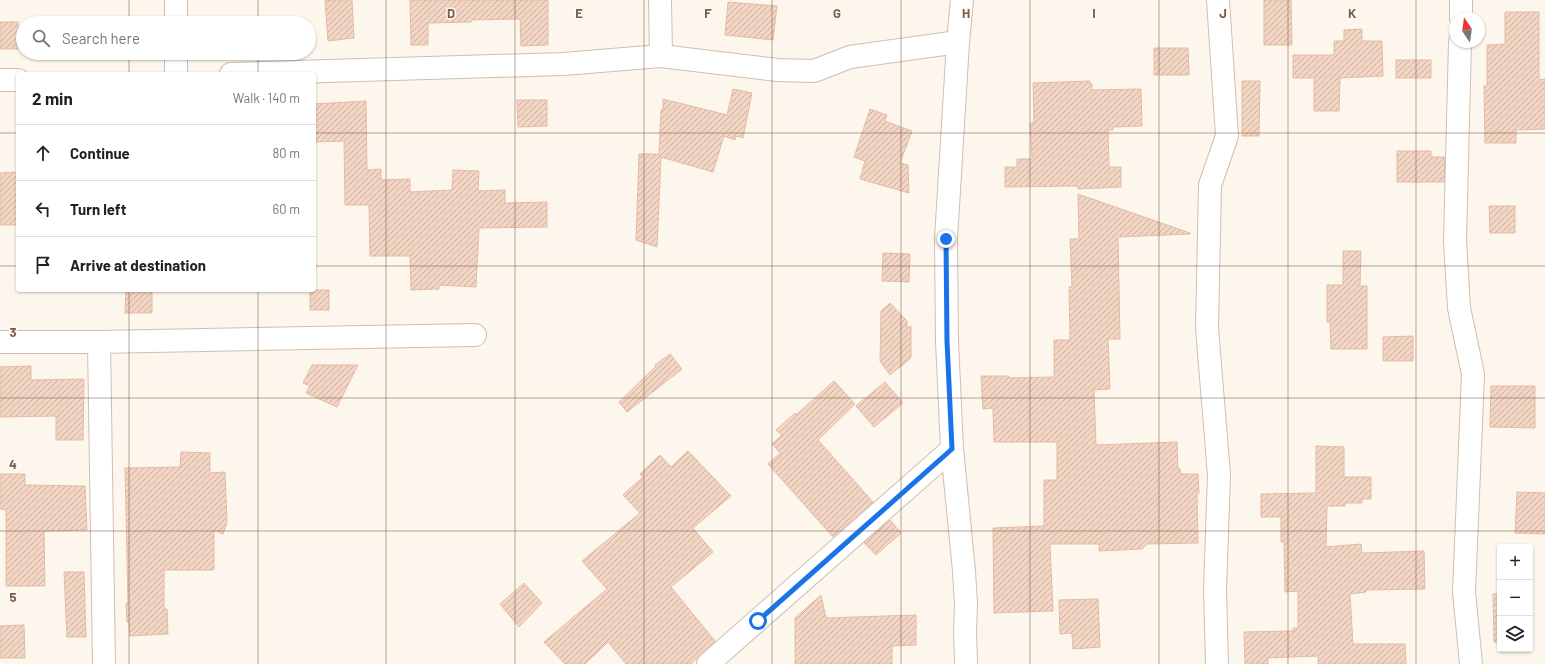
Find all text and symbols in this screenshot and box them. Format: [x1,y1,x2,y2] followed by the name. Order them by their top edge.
[447,5,455,21] text: D
[575,5,583,21] text: E
[704,5,712,21] text: F
[833,5,841,21] text: G
[962,5,970,21] text: H
[1092,5,1096,21] text: I
[1219,5,1227,21] text: J
[1348,5,1356,21] text: K
[1449,12,1485,48] north arrow
[16,16,316,60] search box
[30,27,52,49] icon: search
[62,29,140,47] text: Search here
[32,88,73,108] text: 2 min
[233,90,300,106] text: Walk · 140 m
[32,142,54,164] icon: ahead
[70,144,130,162] text: Continue
[273,145,300,161] text: 80 m
[32,198,54,220] icon: left
[70,200,126,218] text: Turn left
[273,201,300,217] text: 60 m
[937,230,955,248] route end
[32,254,54,276] icon: arrive
[70,256,206,274] text: Arrive at destination
[9,324,17,340] text: 3
[9,456,17,472] text: 4
[1497,544,1533,652] map controls
[1497,544,1533,580] button: +
[1497,580,1533,616] button: −
[9,589,17,605] text: 5
[749,612,767,630] route start
[1497,616,1533,652] button: layers

